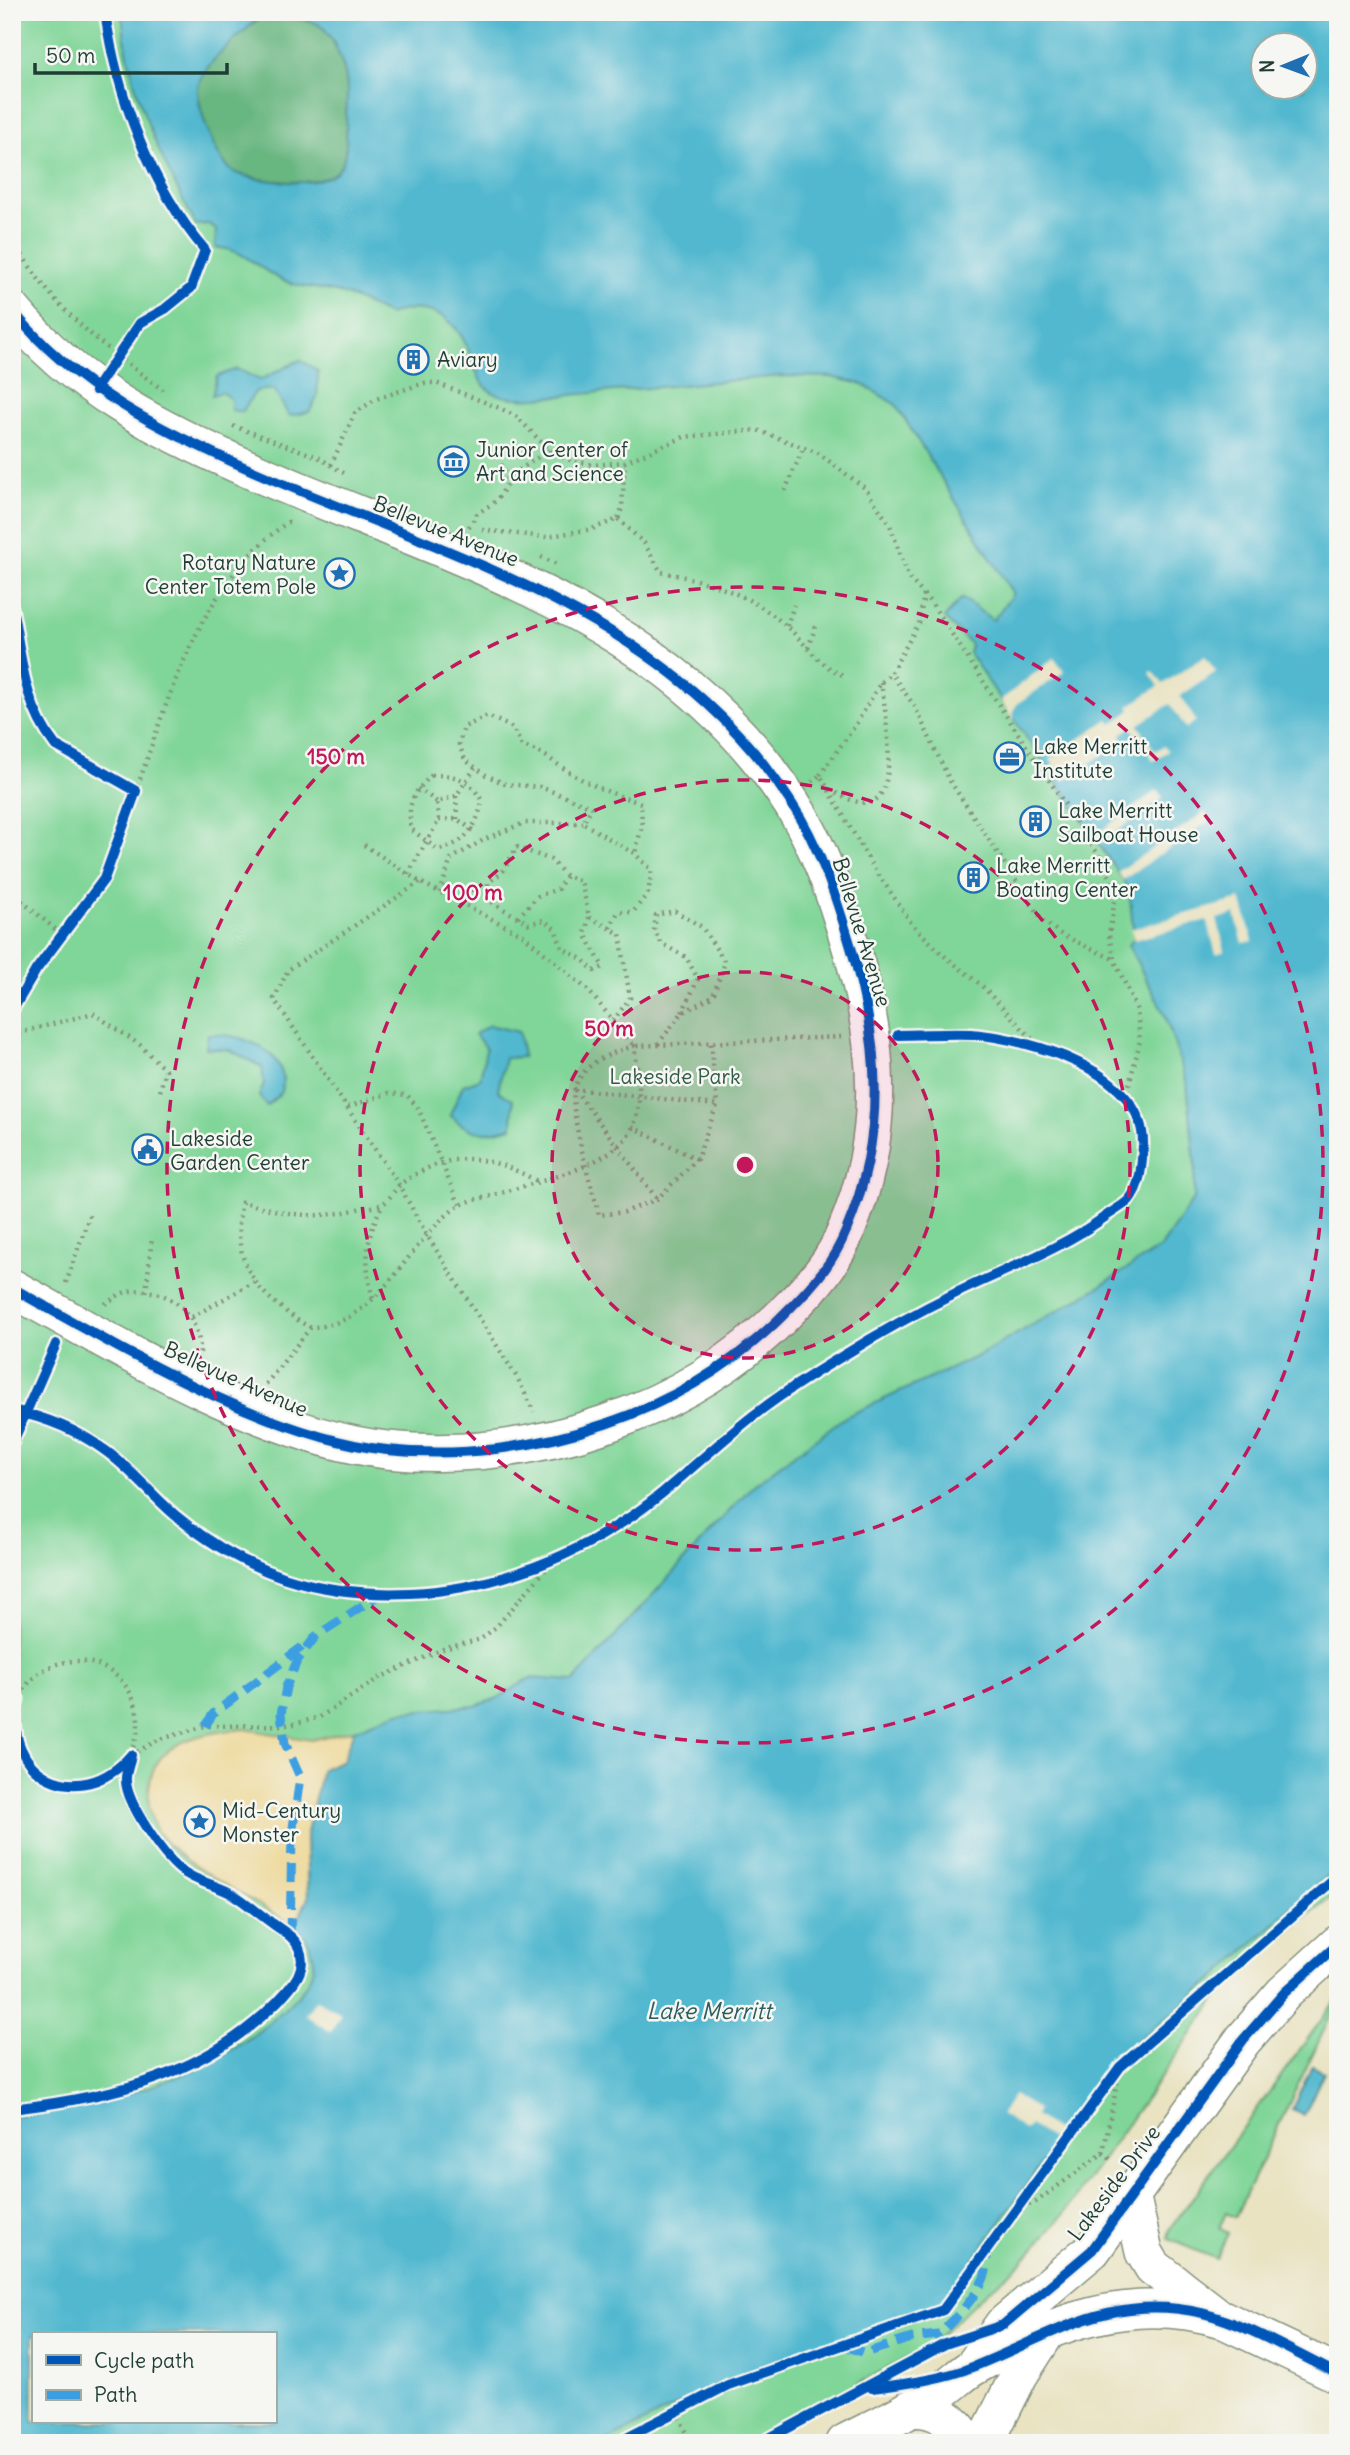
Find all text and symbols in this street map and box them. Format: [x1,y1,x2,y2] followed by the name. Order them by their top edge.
[35,32,228,76] scale bar
[1248,32,1318,102] north arrow
[46,42,95,69] text: 50 m
[1255,60,1279,73] text: N
[397,342,431,376] building icon: Aviary
[437,346,498,373] place label: Aviary
[476,436,629,487] place label: Junior Center of Art and Science
[436,444,470,478] museum icon: Junior Center of Art and Science
[369,489,523,573] street label: Bellevue Avenue
[145,549,316,600] place label: Rotary Nature Center Totem Pole
[322,557,356,591] place icon: Rotary Nature Center Totem Pole
[1033,733,1147,784] place label: Lake Merritt Institute
[993,741,1027,775] office icon: Lake Merritt Institute
[307,743,365,770] text: 150 m
[1058,797,1199,848] place label: Lake Merritt Sailboat House
[1018,805,1052,839] building icon: Lake Merritt Sailboat House
[996,852,1138,903] place label: Lake Merritt Boating Center
[826,854,898,1010] street label: Bellevue Avenue
[956,860,990,894] building icon: Lake Merritt Boating Center
[443,879,503,906] text: 100 m
[584,1015,634,1042] text: 50 m
[609,1063,741,1090] park label: Lakeside Park
[170,1125,310,1176] place label: Lakeside Garden Center
[130,1133,164,1167] public building icon: Lakeside Garden Center
[733,1153,757,1177] centre of rings
[160,1335,312,1423] street label: Bellevue Avenue
[222,1797,341,1848] place label: Mid-Century Monster
[182,1805,216,1839] place icon: Mid-Century Monster
[646,1996,775,2025] water label: Lake Merritt
[1062,2120,1166,2246] street label: Lakeside Drive
[32,2332,276,2424] legend
[94,2347,194,2374] text: Cycle path
[94,2381,137,2408] text: Path

